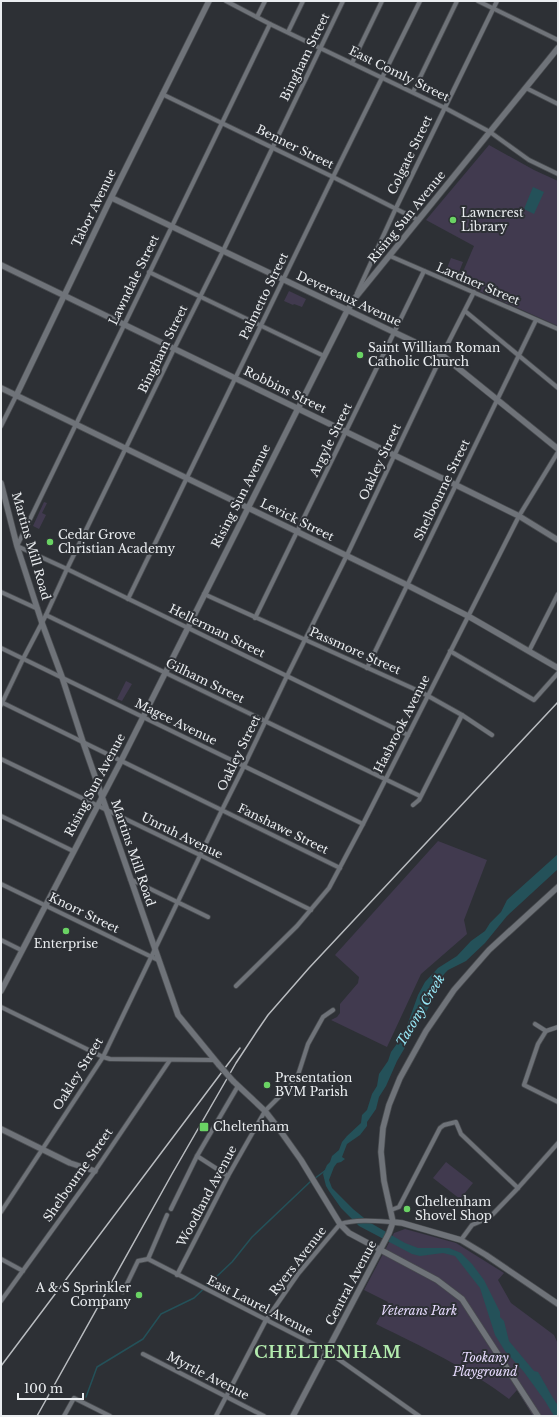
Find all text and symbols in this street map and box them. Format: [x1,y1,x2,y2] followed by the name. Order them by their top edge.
[277,10,333,103] street label: Bingham Street
[347,43,452,105] street label: East Comly Street
[384,112,435,197] street label: Colgate Street
[254,121,337,172] street label: Benner Street
[68,166,119,249] street label: Tabor Avenue
[365,167,449,266] street label: Rising Sun Avenue
[461,205,524,234] place label: Lawncrest Library
[448,215,458,225] marker: Lawncrest Library
[105,232,162,327] street label: Lawndale Street
[236,249,291,342] street label: Palmetto Street
[434,259,523,308] street label: Lardner Street
[294,268,404,330] street label: Devereaux Avenue
[135,302,191,395] street label: Bingham Street
[368,340,500,369] place label: Saint William Roman Catholic Church
[355,350,365,360] marker: Saint William Roman Catholic Church
[241,363,329,416] street label: Robbins Street
[306,400,355,480] street label: Argyle Street
[355,421,404,502] street label: Oakley Street
[410,436,473,543] street label: Shelbourne Street
[208,441,273,550] street label: Rising Sun Avenue
[9,490,54,602] street label: Martins Mill Road
[258,495,337,544] street label: Levick Street
[58,527,175,556] place label: Cedar Grove Christian Academy
[45,537,55,547] marker: Cedar Grove Christian Academy
[167,601,268,661] street label: Hellerman Street
[307,624,404,678] street label: Passmore Street
[163,655,247,706] street label: Gilham Street
[370,672,433,775] street label: Hasbrook Avenue
[133,695,220,748] street label: Magee Avenue
[214,712,264,793] street label: Oakley Street
[61,731,128,839] street label: Rising Sun Avenue
[108,798,159,908] street label: Martins Mill Road
[235,800,331,857] street label: Fanshawe Street
[139,809,226,862] street label: Unruh Avenue
[47,889,122,936] street label: Knorr Street
[61,926,71,936] marker: Enterprise
[34,936,98,951] place label: Enterprise
[392,971,449,1049] water label: Tacony Creek
[49,1034,106,1113] street label: Oakley Street
[275,1070,352,1099] place label: Presentation BVM Parish
[262,1080,272,1090] marker: Presentation BVM Parish
[213,1119,289,1134] place label: Cheltenham
[198,1121,210,1133] marker: Cheltenham
[40,1125,116,1224] street label: Shelbourne Street
[173,1142,240,1250] street label: Woodland Avenue
[415,1194,492,1223] place label: Cheltenham Shovel Shop
[402,1204,412,1214] marker: Cheltenham Shovel Shop
[266,1223,329,1298] street label: Ryers Avenue
[322,1238,379,1328] street label: Central Avenue
[205,1272,316,1339] street label: East Laurel Avenue
[35,1280,131,1309] place label: A & S Sprinkler Company
[134,1290,144,1300] marker: A & S Sprinkler Company
[381,1303,457,1318] park label: Veterans Park
[254,1342,402,1362] district label: CHELTENHAM
[165,1348,252,1403] street label: Myrtle Avenue
[452,1350,518,1379] park label: Tookany Playground
[18,1375,83,1401] scale bar
[24,1381,63,1396] text: 100 m

